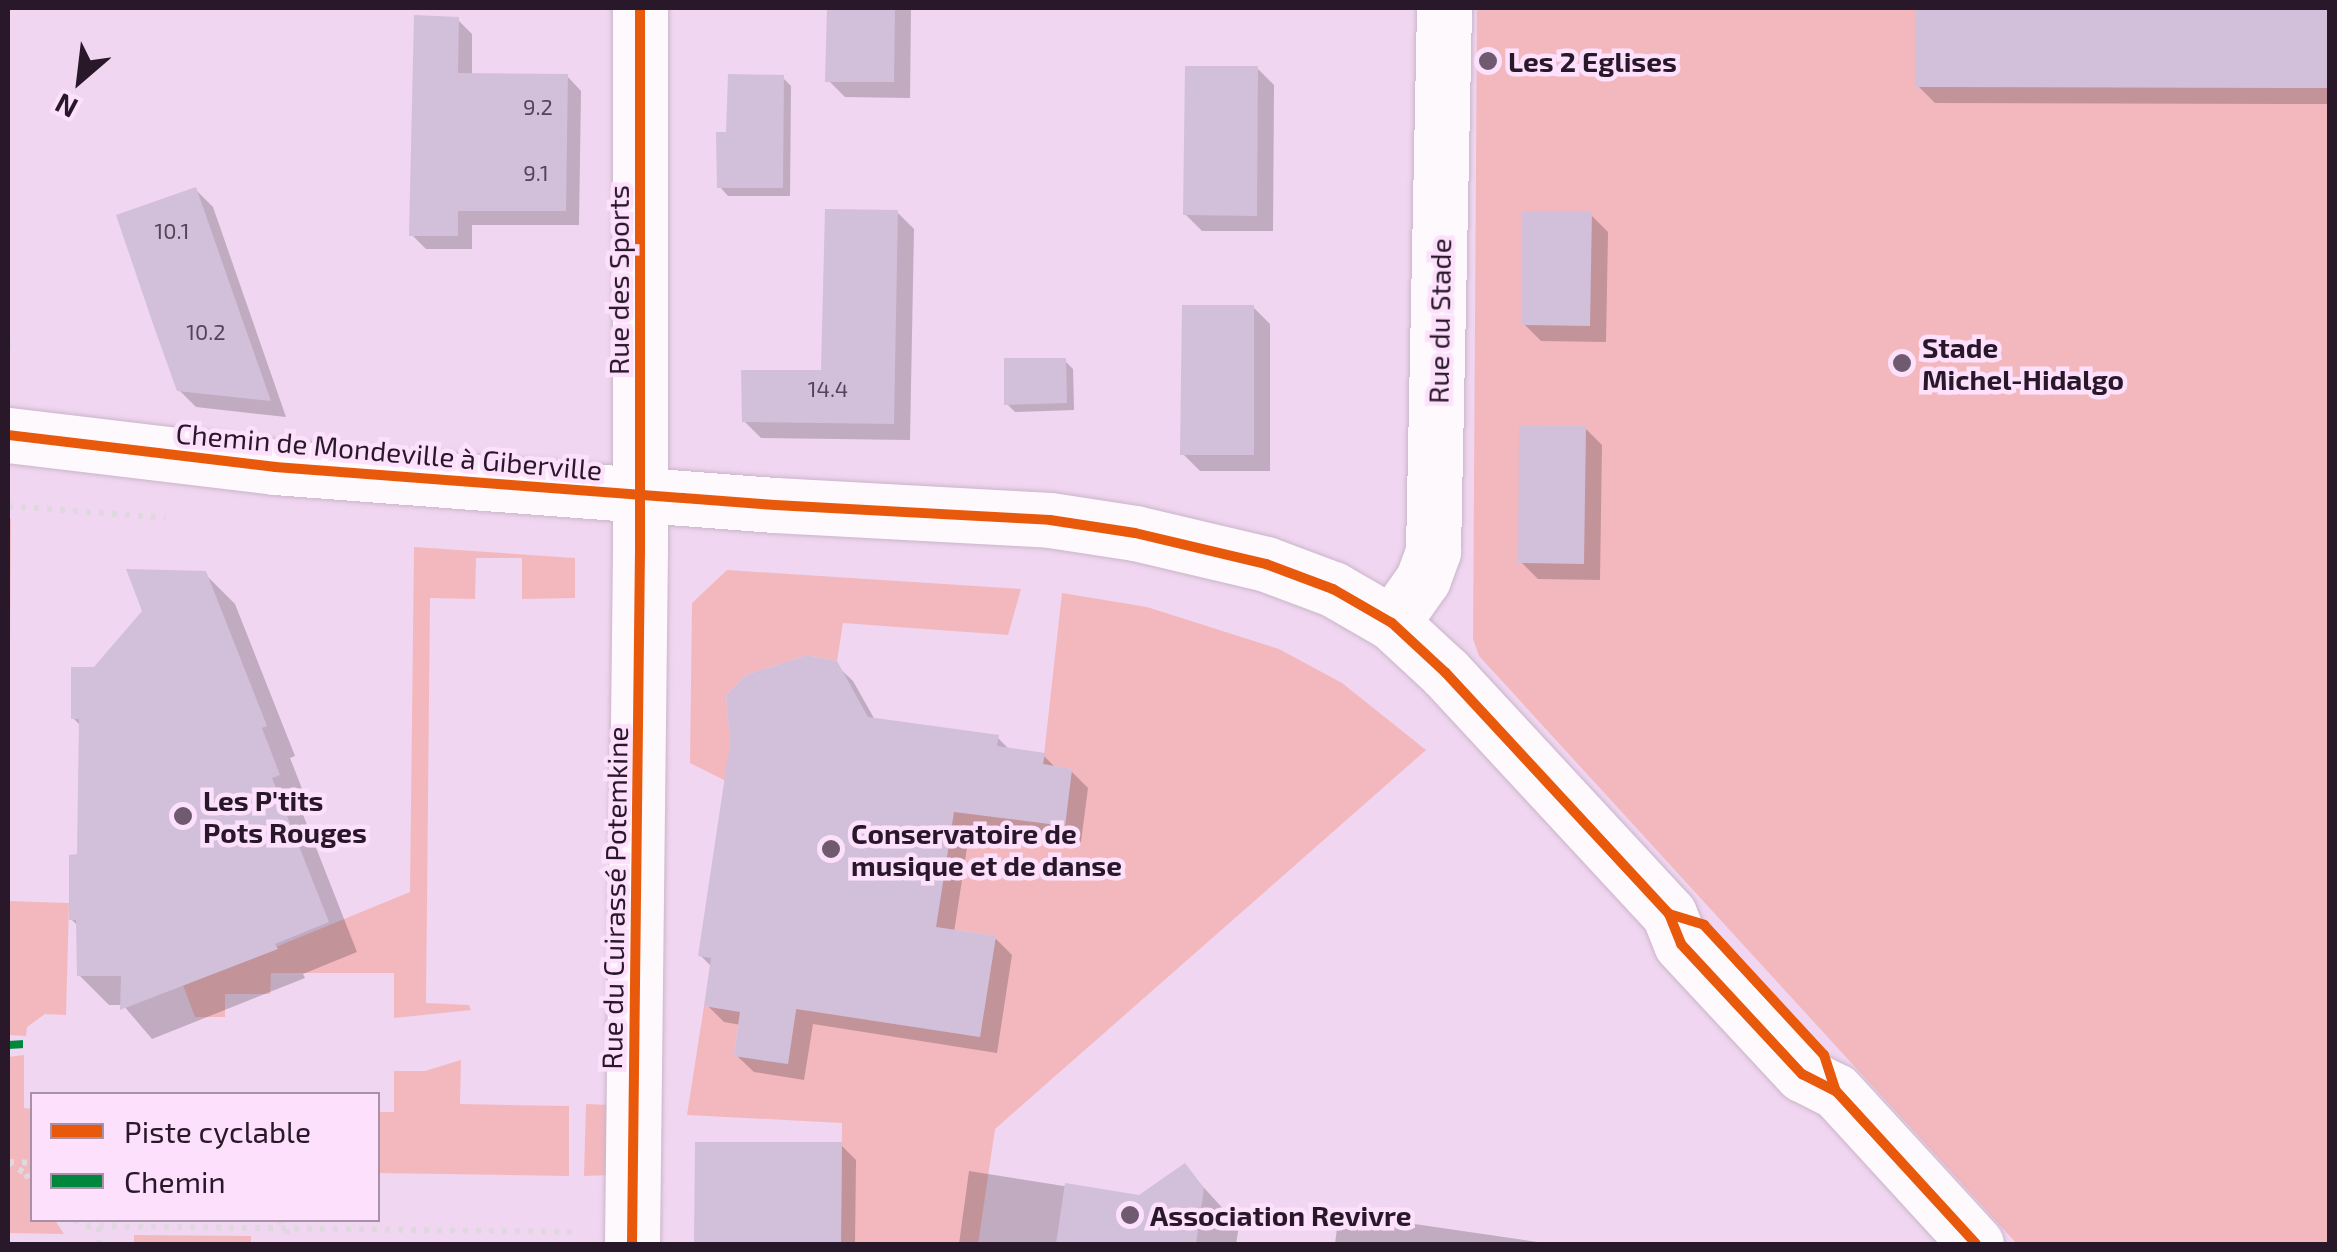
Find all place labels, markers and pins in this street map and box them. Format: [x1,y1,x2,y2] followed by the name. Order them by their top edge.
[1508,44,1677,78] place label: Les 2 Eglises
[1477,50,1499,72] marker: Les 2 Eglises
[1922,330,2124,396] place label: Stade Michel-Hidalgo
[1891,352,1913,374] marker: Stade Michel-Hidalgo
[203,783,367,849] place label: Les P'tits Pots Rouges
[172,805,194,827] marker: Les P'tits Pots Rouges
[851,816,1122,882] place label: Conservatoire de musique et de danse
[820,838,842,860] marker: Conservatoire de musique et de danse
[1150,1198,1412,1232] place label: Association Revivre
[1119,1204,1141,1226] marker: Association Revivre

